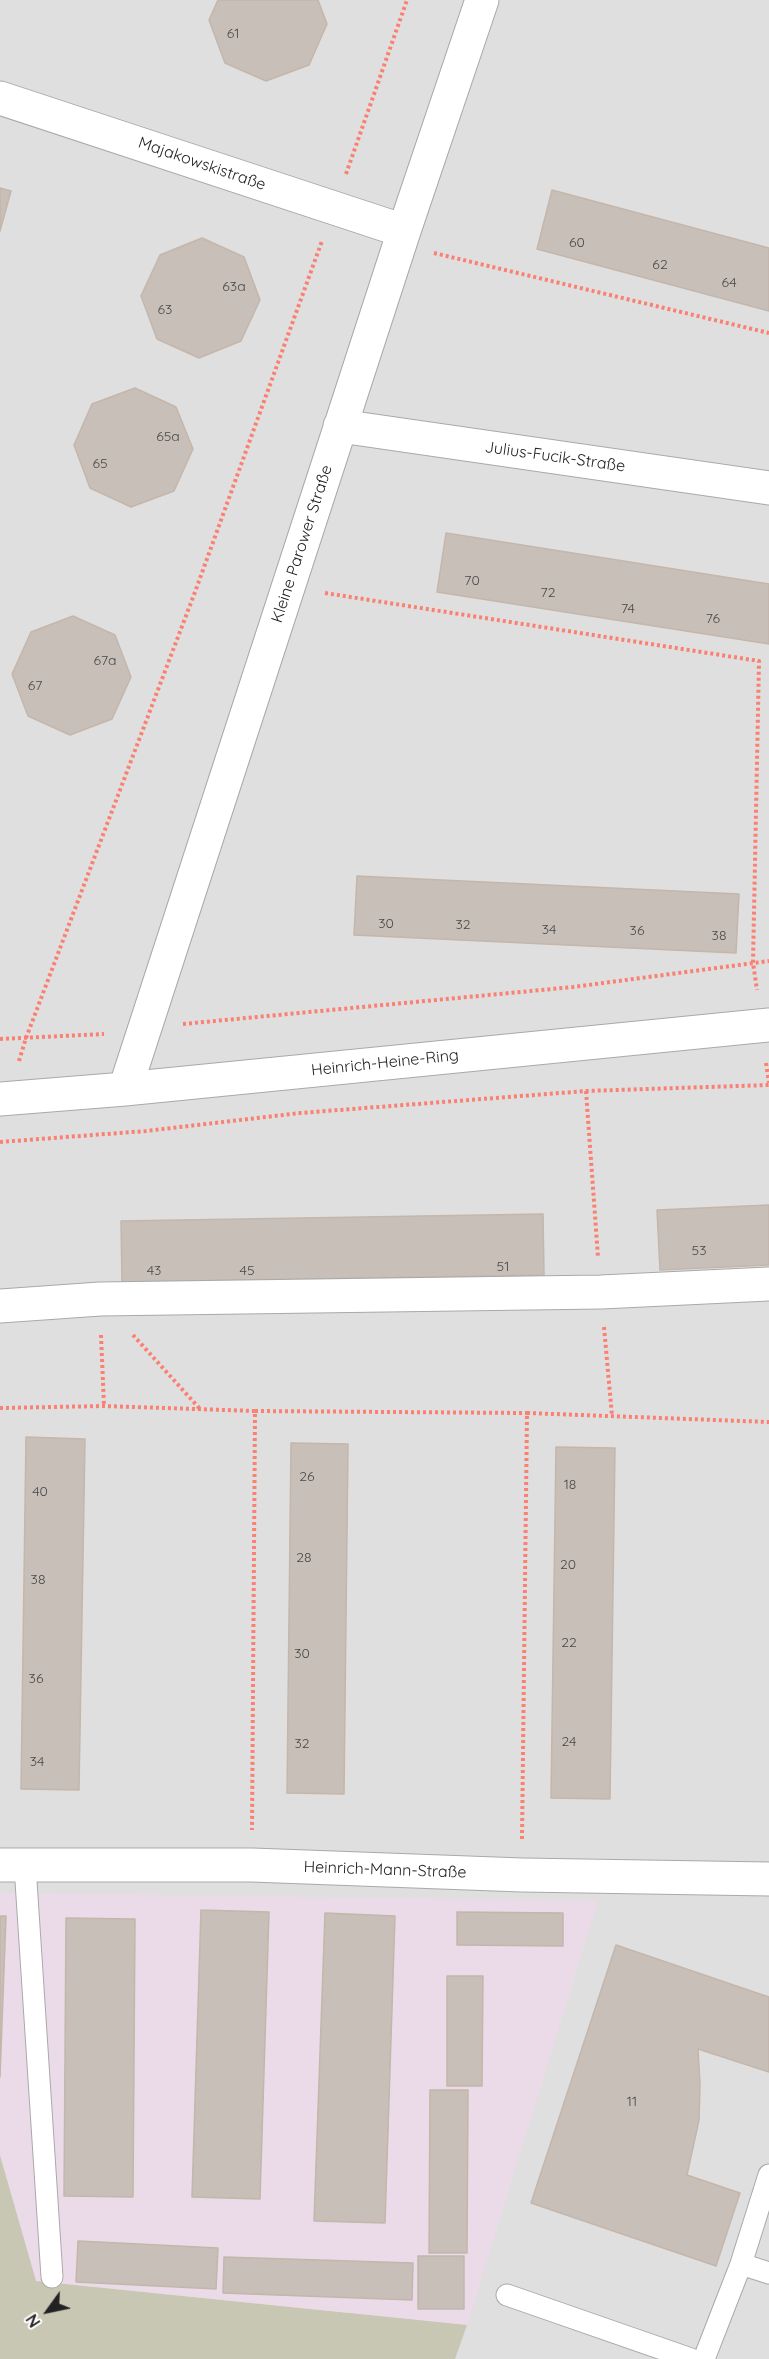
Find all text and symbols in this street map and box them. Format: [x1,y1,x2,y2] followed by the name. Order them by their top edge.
[227,26,239,42] house number: 61
[136,133,268,195] street label: Majakowskistraße
[569,235,585,251] house number: 60
[652,257,668,273] house number: 62
[721,275,737,291] house number: 64
[222,279,246,295] house number: 63a
[158,302,172,318] house number: 63
[156,429,180,445] house number: 65a
[484,438,626,476] street label: Julius-Fucik-Straße
[92,456,108,472] house number: 65
[267,463,337,625] street label: Kleine Parower Straße
[464,573,480,589] house number: 70
[541,585,555,601] house number: 72
[621,601,635,617] house number: 74
[706,611,720,627] house number: 76
[93,653,117,669] house number: 67a
[28,678,42,694] house number: 67
[378,916,394,932] house number: 30
[455,917,471,933] house number: 32
[542,922,556,938] house number: 34
[630,923,644,939] house number: 36
[712,928,726,944] house number: 38
[310,1046,460,1080] street label: Heinrich-Heine-Ring
[692,1243,706,1259] house number: 53
[497,1259,509,1275] house number: 51
[147,1263,161,1279] house number: 43
[239,1263,255,1279] house number: 45
[299,1469,315,1485] house number: 26
[564,1477,576,1493] house number: 18
[32,1484,48,1500] house number: 40
[296,1550,312,1566] house number: 28
[560,1557,576,1573] house number: 20
[31,1572,45,1588] house number: 38
[561,1635,577,1651] house number: 22
[294,1646,310,1662] house number: 30
[29,1671,43,1687] house number: 36
[562,1734,576,1750] house number: 24
[294,1736,310,1752] house number: 32
[30,1754,44,1770] house number: 34
[303,1858,467,1882] street label: Heinrich-Mann-Straße
[627,2094,637,2110] house number: 11
[18,2281,78,2341] north arrow
[21,2310,44,2331] text: N

